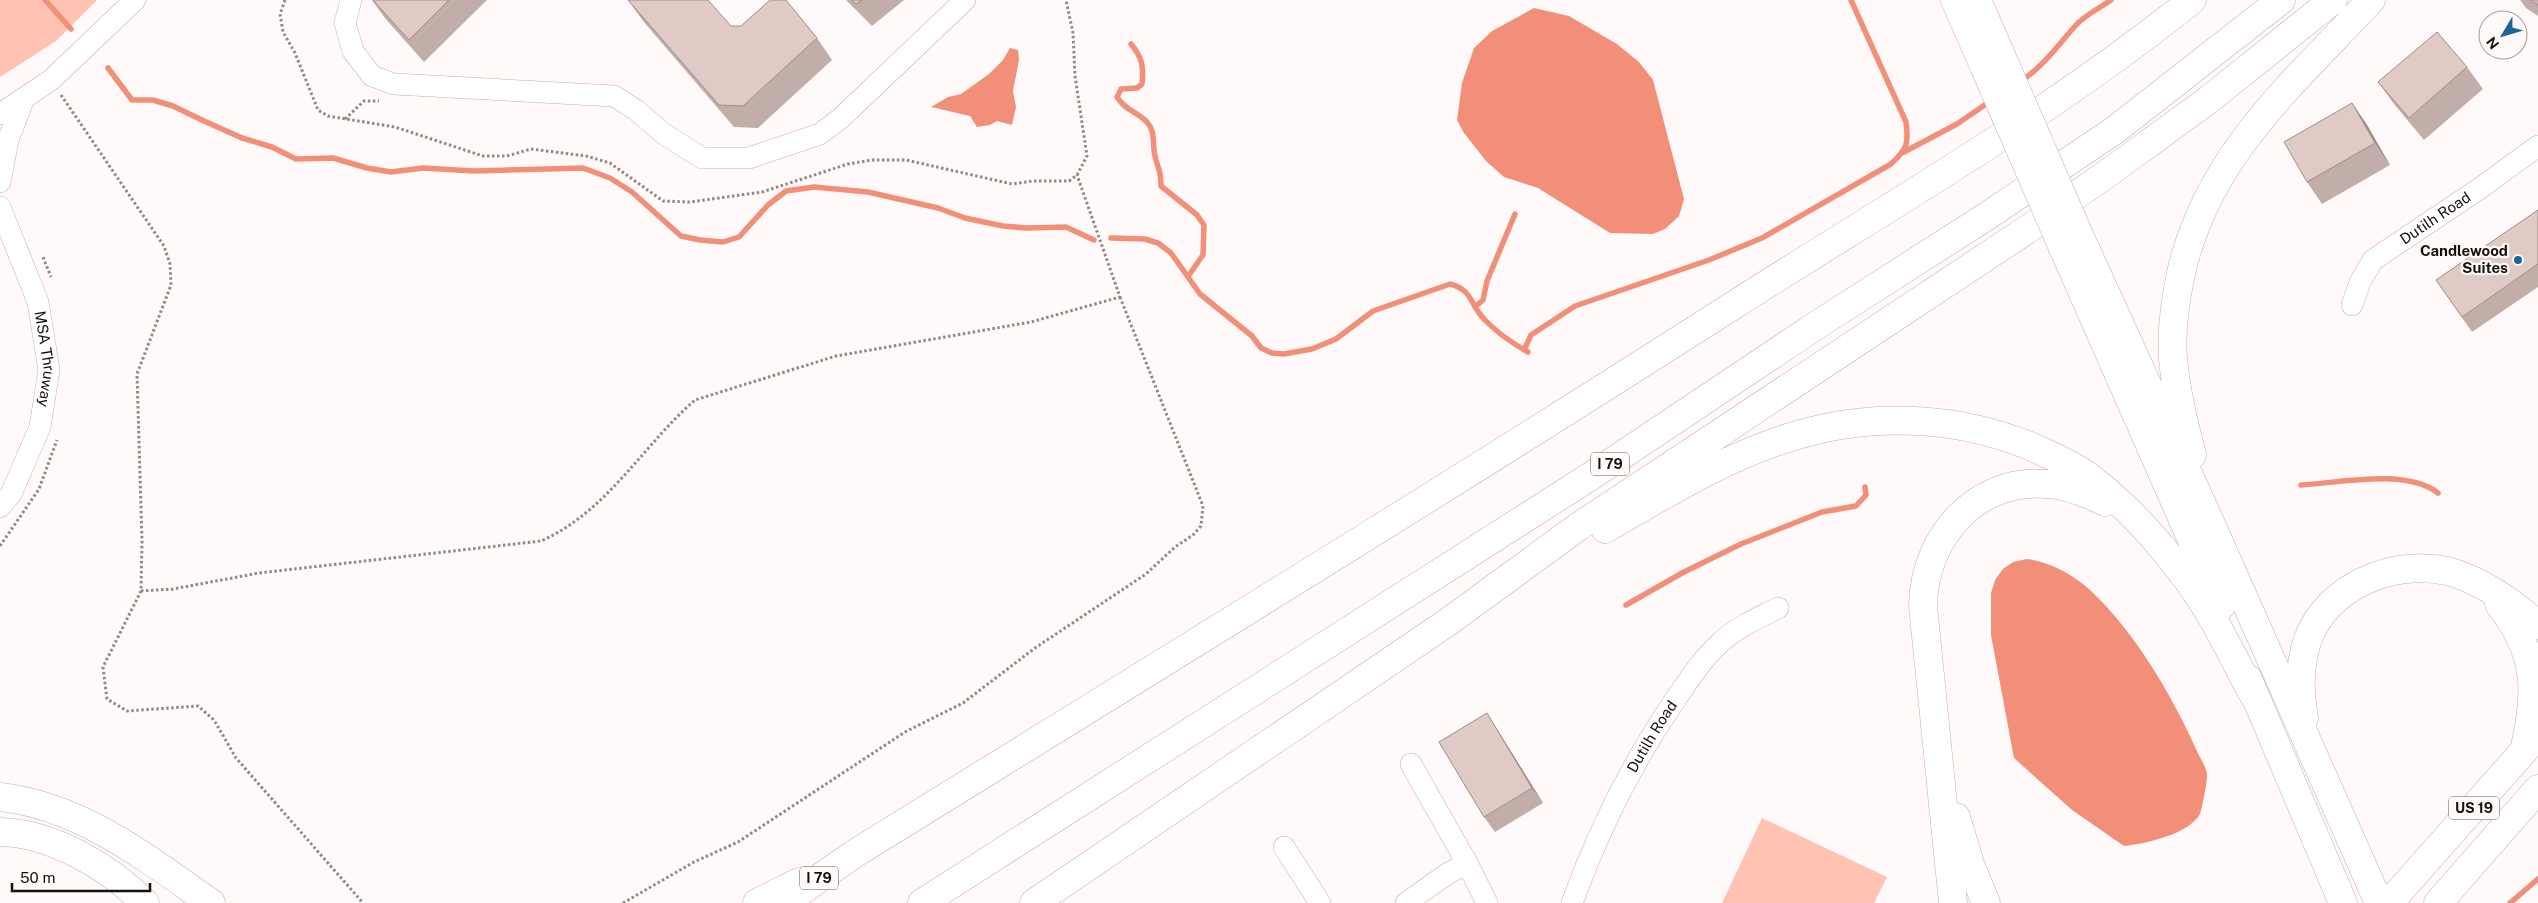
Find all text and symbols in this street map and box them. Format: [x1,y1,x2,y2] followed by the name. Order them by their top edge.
[2478,10,2528,60] north arrow
[2483,34,2502,52] text: N
[2397,188,2474,247] street label: Dutilh Road
[2420,242,2508,276] place label: Candlewood Suites
[2512,254,2524,266] marker: Candlewood Suites
[32,310,58,408] street label: MSA Thruway
[1591,452,1629,476] road number: I 79
[1623,697,1680,775] street label: Dutilh Road
[2449,796,2499,820] road number: US 19
[12,860,150,892] scale bar
[800,866,838,890] road number: I 79
[20,869,55,886] text: 50 m

